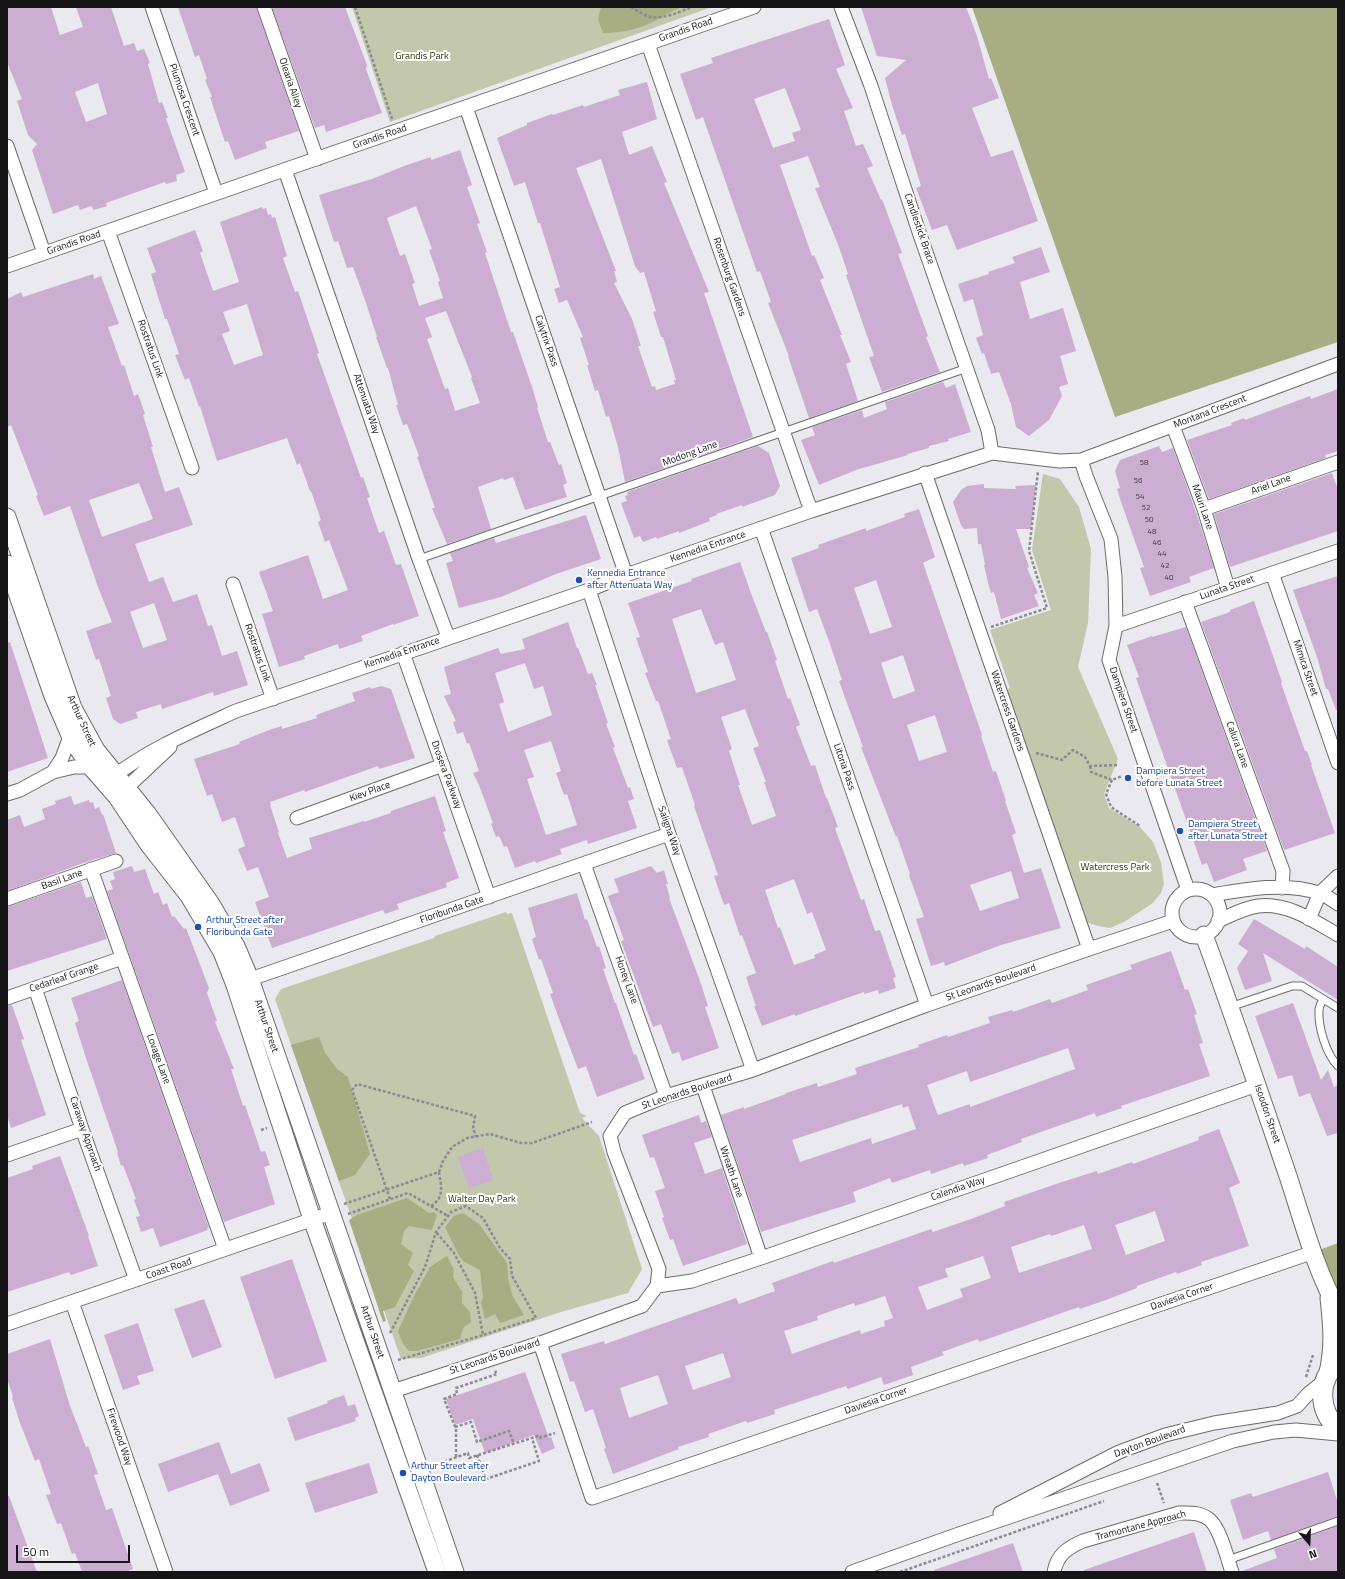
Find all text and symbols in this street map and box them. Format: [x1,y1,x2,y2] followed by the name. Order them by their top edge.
[658,15,714,45] street label: Grandis Road
[395,51,449,63] park label: Grandis Park
[276,56,304,110] street label: Olearia Alley
[166,62,202,138] street label: Plumosa Crescent
[352,122,408,152] street label: Grandis Road
[901,192,937,266] street label: Candlestick Brace
[46,228,102,258] street label: Grandis Road
[710,236,748,318] street label: Rosenburg Gardens
[532,314,560,368] street label: Calytrix Pass
[134,318,166,380] street label: Rostratus Link
[350,372,382,436] street label: Attenuata Way
[1172,393,1248,431] street label: Montana Crescent
[661,439,719,469] street label: Modong Lane
[1140,458,1148,468] house number: 58
[1250,472,1292,498] street label: Ariel Lane
[1134,476,1142,486] house number: 56
[1189,483,1215,531] street label: Mauri Lane
[1136,492,1144,502] house number: 54
[1142,503,1150,513] house number: 52
[1145,515,1153,525] house number: 50
[1148,527,1156,537] house number: 48
[669,529,747,565] street label: Kennedia Entrance
[1153,538,1161,548] house number: 46
[1158,549,1166,559] house number: 44
[1161,561,1169,571] house number: 42
[587,568,672,592] place label: Kennedia Entrance after Attenuata Way
[1165,573,1173,583] house number: 40
[1198,573,1256,603] street label: Lunata Street
[574,575,584,585] marker: Kennedia Entrance after Attenuata Way
[241,622,273,684] street label: Rostratus Link
[363,635,441,671] street label: Kennedia Entrance
[1290,638,1320,698] street label: Mimica Street
[1106,666,1140,734] street label: Dampiera Street
[988,669,1026,753] street label: Watercress Gardens
[64,694,98,748] street label: Arthur Street
[1223,720,1251,770] street label: Calura Lane
[428,739,464,811] street label: Drosera Parkway
[830,742,858,792] street label: Litoria Pass
[1136,766,1222,790] place label: Dampiera Street before Lunata Street
[1123,773,1133,783] marker: Dampiera Street before Lunata Street
[348,779,392,805] street label: Kiev Place
[655,805,683,857] street label: Saligna Way
[1188,819,1267,842] place label: Dampiera Street after Lunata Street
[1175,826,1185,836] marker: Dampiera Street after Lunata Street
[1080,862,1150,874] park label: Watercress Park
[40,867,84,893] street label: Basil Lane
[419,893,485,927] street label: Floribunda Gate
[206,915,284,938] place label: Arthur Street after Floribunda Gate
[193,922,203,932] marker: Arthur Street after Floribunda Gate
[612,955,640,1005] street label: Honey Lane
[28,961,100,995] street label: Cedarleaf Grange
[944,962,1038,1004] street label: St Leonards Boulevard
[251,998,281,1054] street label: Arthur Street
[143,1032,173,1086] street label: Lovage Lane
[640,1072,734,1112] street label: St Leonards Boulevard
[1251,1083,1283,1145] street label: Isoodon Street
[67,1095,103,1173] street label: Caraway Approach
[717,1145,745,1199] street label: Wreath Lane
[929,1174,987,1204] street label: Calendia Way
[448,1194,516,1206] park label: Walter Day Park
[145,1256,193,1282] street label: Coast Road
[1149,1281,1215,1313] street label: Daviesia Corner
[357,1304,387,1360] street label: Arthur Street
[448,1337,542,1377] street label: St Leonards Boulevard
[843,1385,909,1417] street label: Daviesia Corner
[104,1407,134,1467] street label: Firewood Way
[1113,1424,1187,1460] street label: Dayton Boulevard
[411,1461,489,1484] place label: Arthur Street after Dayton Boulevard
[398,1468,408,1478] marker: Arthur Street after Dayton Boulevard
[1095,1508,1187,1544] street label: Tramontane Approach
[1289,1523,1329,1563] north arrow
[18,1537,132,1563] scale bar
[23,1542,49,1561] text: 50 m
[1307,1546,1319,1563] text: N

